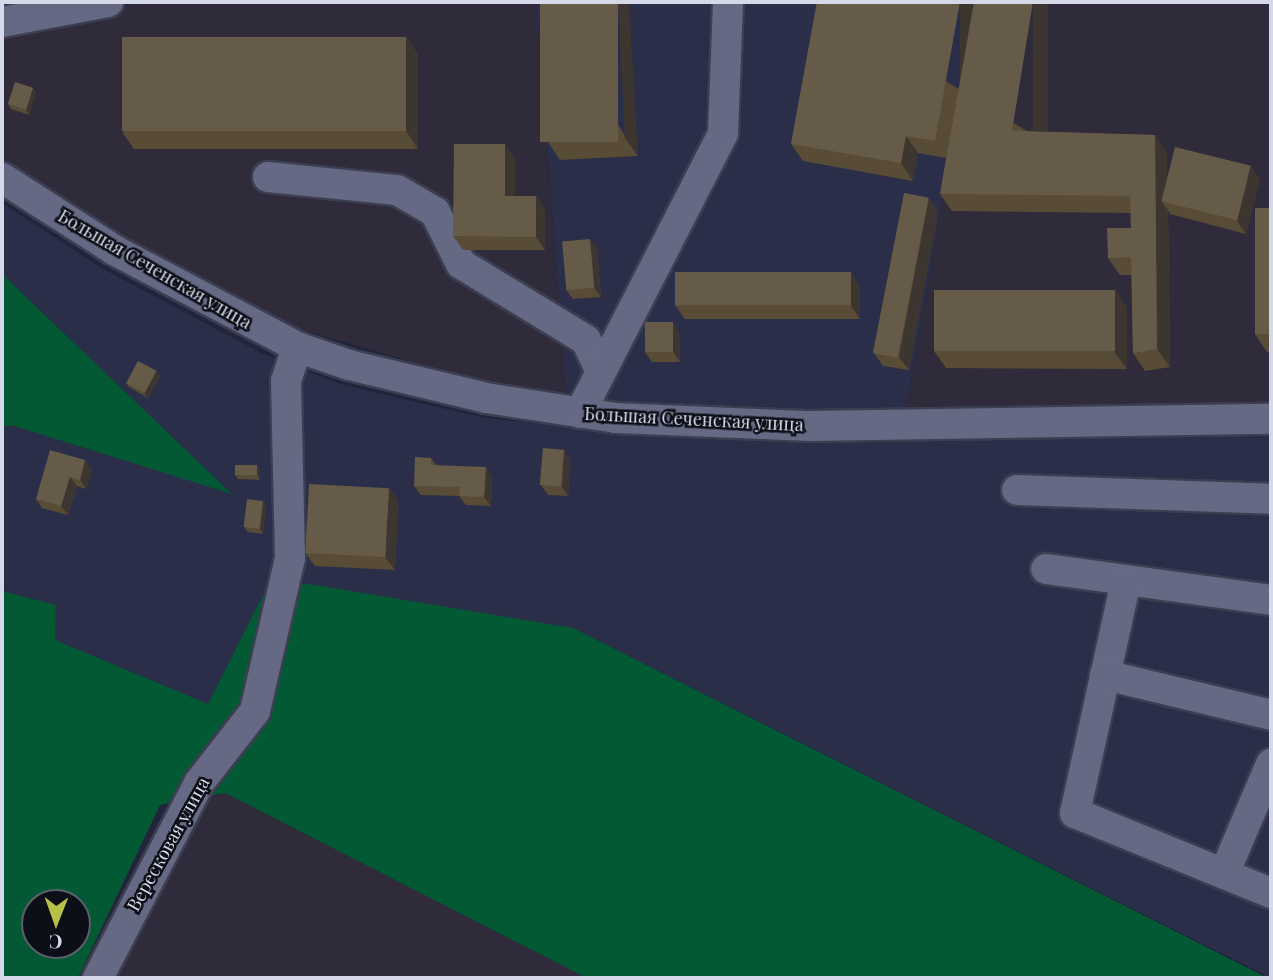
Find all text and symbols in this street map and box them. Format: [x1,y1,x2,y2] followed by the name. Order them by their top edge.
[55,205,255,333] street label: Большая Сеченская улица
[584,402,804,436] street label: Большая Сеченская улица
[122,773,214,915] street label: Вересковая улица
[21,889,91,959] north arrow
[49,930,63,956] text: С

